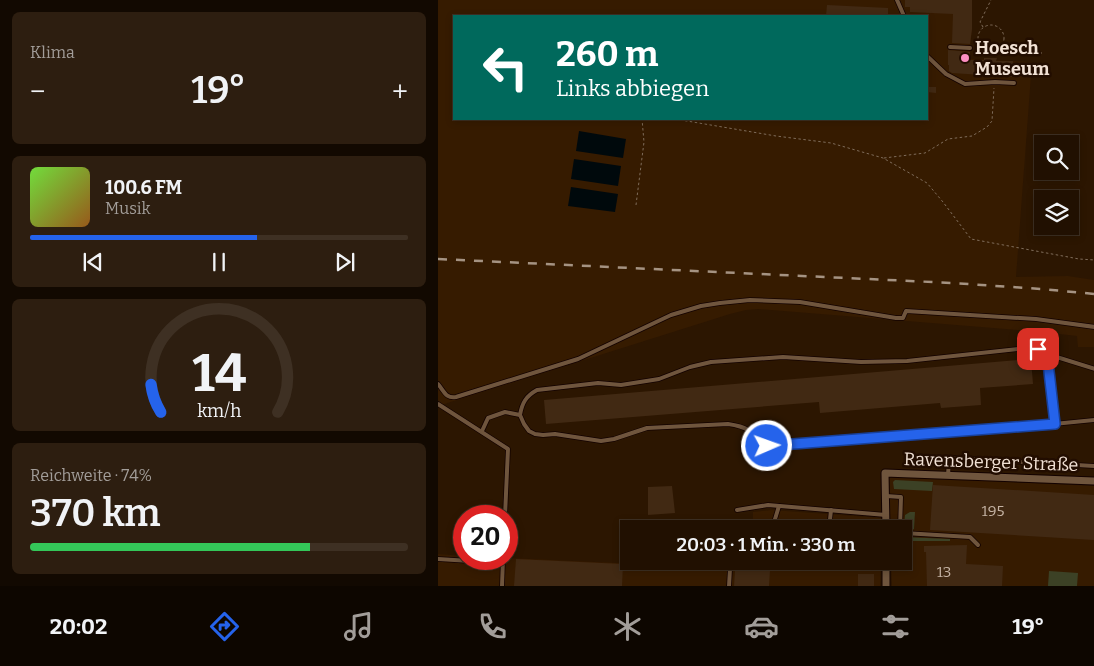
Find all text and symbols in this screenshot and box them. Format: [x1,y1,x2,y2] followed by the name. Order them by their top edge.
[556,33,658,75] text: 260 m
[473,35,538,100] icon: left
[975,37,1049,80] place label: Hoesch Museum
[30,43,75,62] text: Klima
[959,52,971,64] marker: Hoesch Museum
[191,67,246,113] text: 19°
[30,75,45,108] text: −
[392,75,408,108] text: +
[556,75,709,102] text: Links abbiegen
[1034,135,1079,235] map controls
[1034,135,1079,180] button: search
[105,176,182,199] text: 100.6 FM
[1034,190,1079,235] button: layers
[105,199,151,218] text: Musik
[79,248,107,276] icon: previous
[205,248,233,276] icon: pause
[331,248,359,276] icon: next
[1017,328,1059,370] pin
[1024,335,1052,363] icon: arrive
[192,342,246,405] text: 14
[197,400,241,422] text: km/h
[740,419,792,471] position arrow
[903,448,1079,476] street label: Ravensberger Straße
[30,466,152,485] text: Reichweite · 74%
[30,490,160,536] text: 370 km
[982,502,1004,520] house number: 195
[453,505,518,570] speed limit sign: 20
[677,533,855,556] text: 20:03 · 1 Min. · 330 m
[937,563,951,581] house number: 13
[207,609,242,644] icon: directions
[341,609,376,644] icon: music
[475,609,510,644] icon: phone
[610,609,645,644] icon: climate
[744,609,779,644] icon: car
[878,609,913,644] icon: filters
[50,613,107,640] text: 20:02
[1012,613,1044,640] text: 19°

